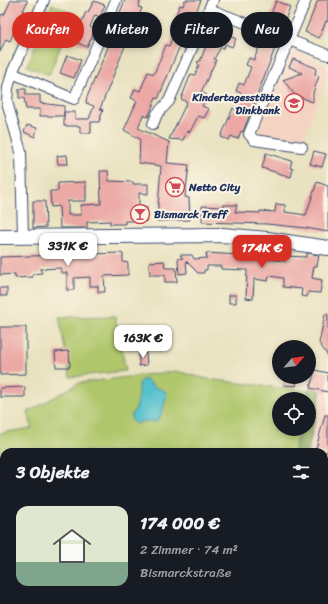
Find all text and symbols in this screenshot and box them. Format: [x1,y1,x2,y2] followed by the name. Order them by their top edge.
[12,12,84,48] chip: Kaufen
[92,12,162,48] chip: Mieten
[170,12,233,48] chip: Filter
[241,12,293,48] chip: Neu
[191,88,280,120] place label: Kindertagesstätte Dinkbank
[283,92,305,114] school or university icon: Kindertagesstätte Dinkbank
[164,176,186,198] supermarket icon: Netto City
[188,178,241,197] place label: Netto City
[129,203,151,225] bar icon: Bismarck Treff
[154,205,229,224] place label: Bismarck Treff
[35,233,101,267] pin: 331K €
[48,234,88,257] text: 331K €
[229,235,295,269] pin: 174K €
[241,236,283,259] text: 174K €
[110,325,176,359] pin: 163K €
[123,326,163,349] text: 163K €
[272,340,316,384] north arrow
[272,340,316,436] map controls
[272,392,316,436] button: locate
[16,457,90,487] text: 3 Objekte
[290,461,312,483] icon: filters
[140,508,220,538] text: 174 000 €
[48,522,96,570] icon: home
[140,538,238,561] text: 2 Zimmer · 74 m²
[140,561,232,584] text: Bismarckstraße

